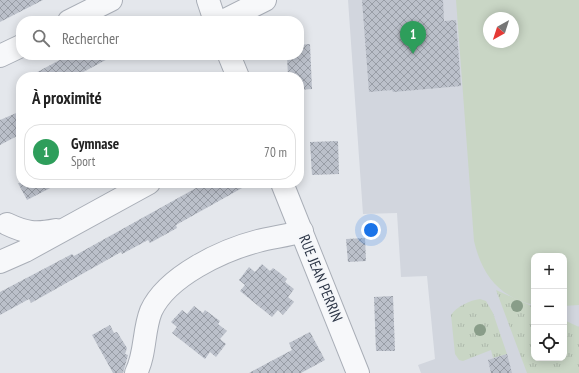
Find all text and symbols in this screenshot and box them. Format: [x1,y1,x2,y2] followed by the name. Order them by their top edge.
[483,12,519,48] north arrow
[16,16,304,60] search box
[400,21,426,54] pin: 1
[30,27,52,49] icon: search
[62,29,119,48] text: Rechercher
[32,87,102,109] text: À proximité
[71,134,119,153] text: Gymnase
[43,144,49,161] text: 1
[264,144,287,161] text: 70 m
[71,153,95,170] text: Sport
[361,220,381,240] your location
[295,232,347,324] street label: RUE JEAN PERRIN
[531,253,567,361] map controls
[531,253,567,289] button: +
[531,289,567,325] button: −
[531,325,567,361] button: locate

